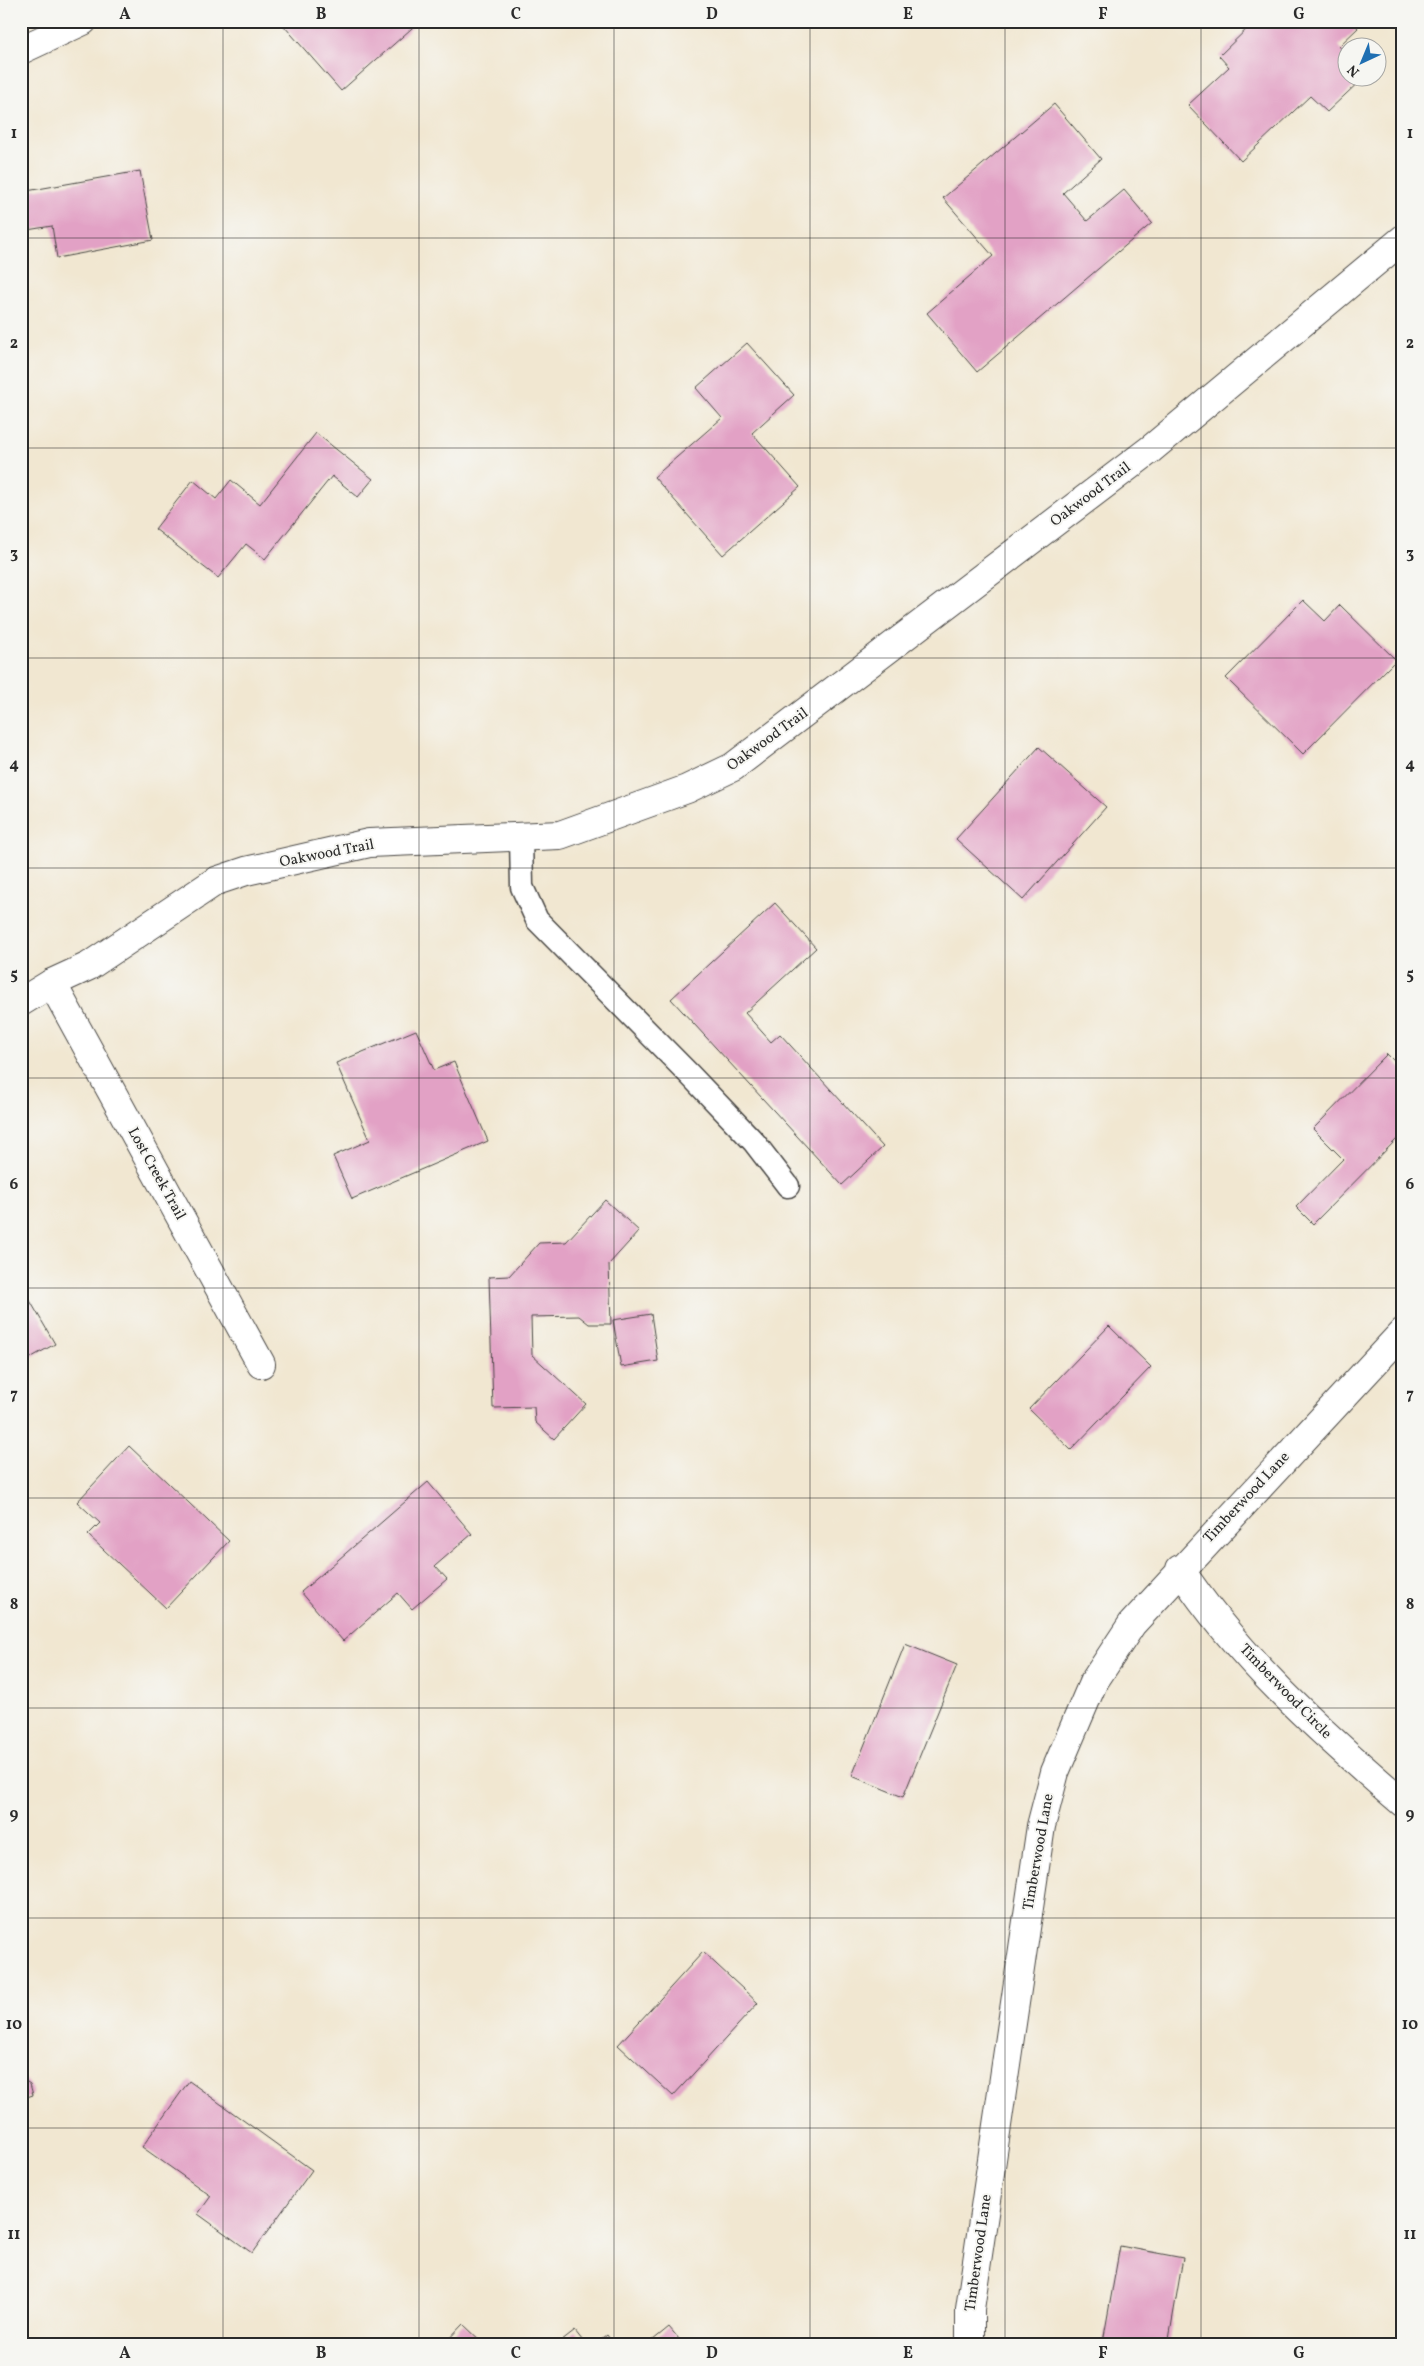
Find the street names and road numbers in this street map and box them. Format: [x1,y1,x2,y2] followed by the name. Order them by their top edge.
[1046,458,1136,532] street label: Oakwood Trail
[723,703,813,777] street label: Oakwood Trail
[278,835,376,873] street label: Oakwood Trail
[122,1124,190,1224] street label: Lost Creek Trail
[1199,1448,1295,1548] street label: Timberwood Lane
[1234,1640,1336,1744] street label: Timberwood Circle
[1018,1792,1060,1912] street label: Timberwood Lane
[960,2193,998,2313] street label: Timberwood Lane

